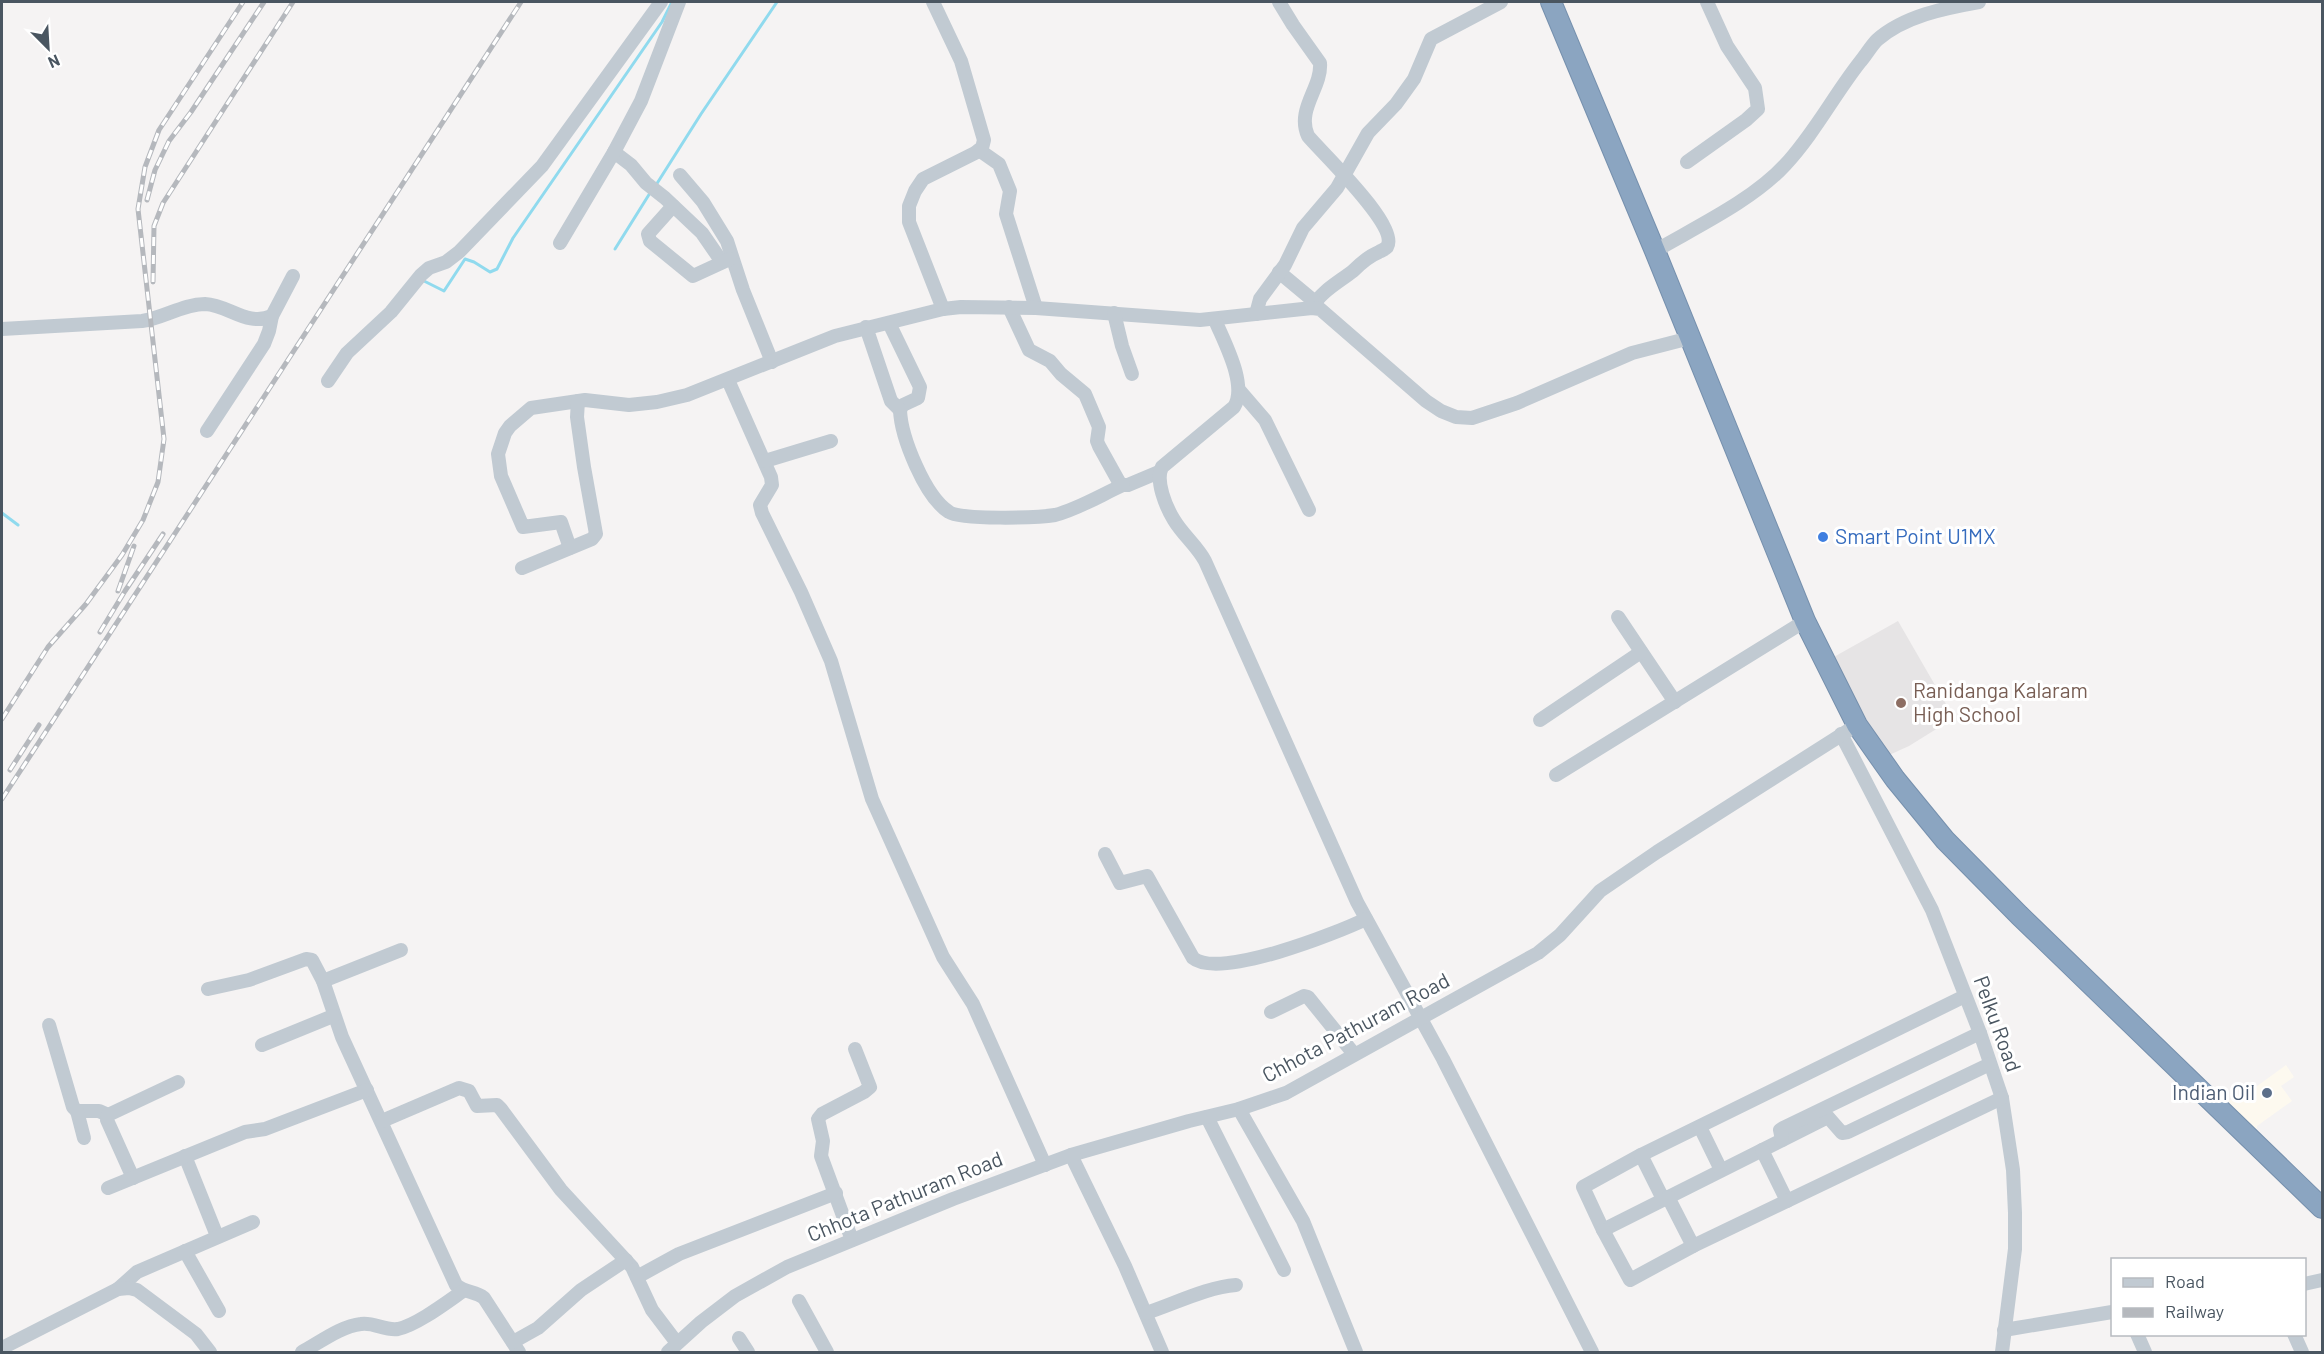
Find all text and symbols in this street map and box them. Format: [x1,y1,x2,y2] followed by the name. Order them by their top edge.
[18,18,78,78] north arrow
[46,51,63,73] text: N
[1835,523,1996,548] place label: Smart Point U1MX
[1816,530,1830,544] marker: Smart Point U1MX
[1913,677,2088,726] place label: Ranidanga Kalaram High School
[1894,696,1908,710] marker: Ranidanga Kalaram High School
[1257,967,1453,1087] street label: Chhota Pathuram Road
[1969,972,2027,1075] street label: Pelku Road
[2172,1079,2255,1104] place label: Indian Oil
[2260,1086,2274,1100] marker: Indian Oil
[803,1145,1006,1246] street label: Chhota Pathuram Road
[2111,1258,2306,1336] legend
[2165,1270,2205,1292] text: Road
[2165,1300,2224,1322] text: Railway

